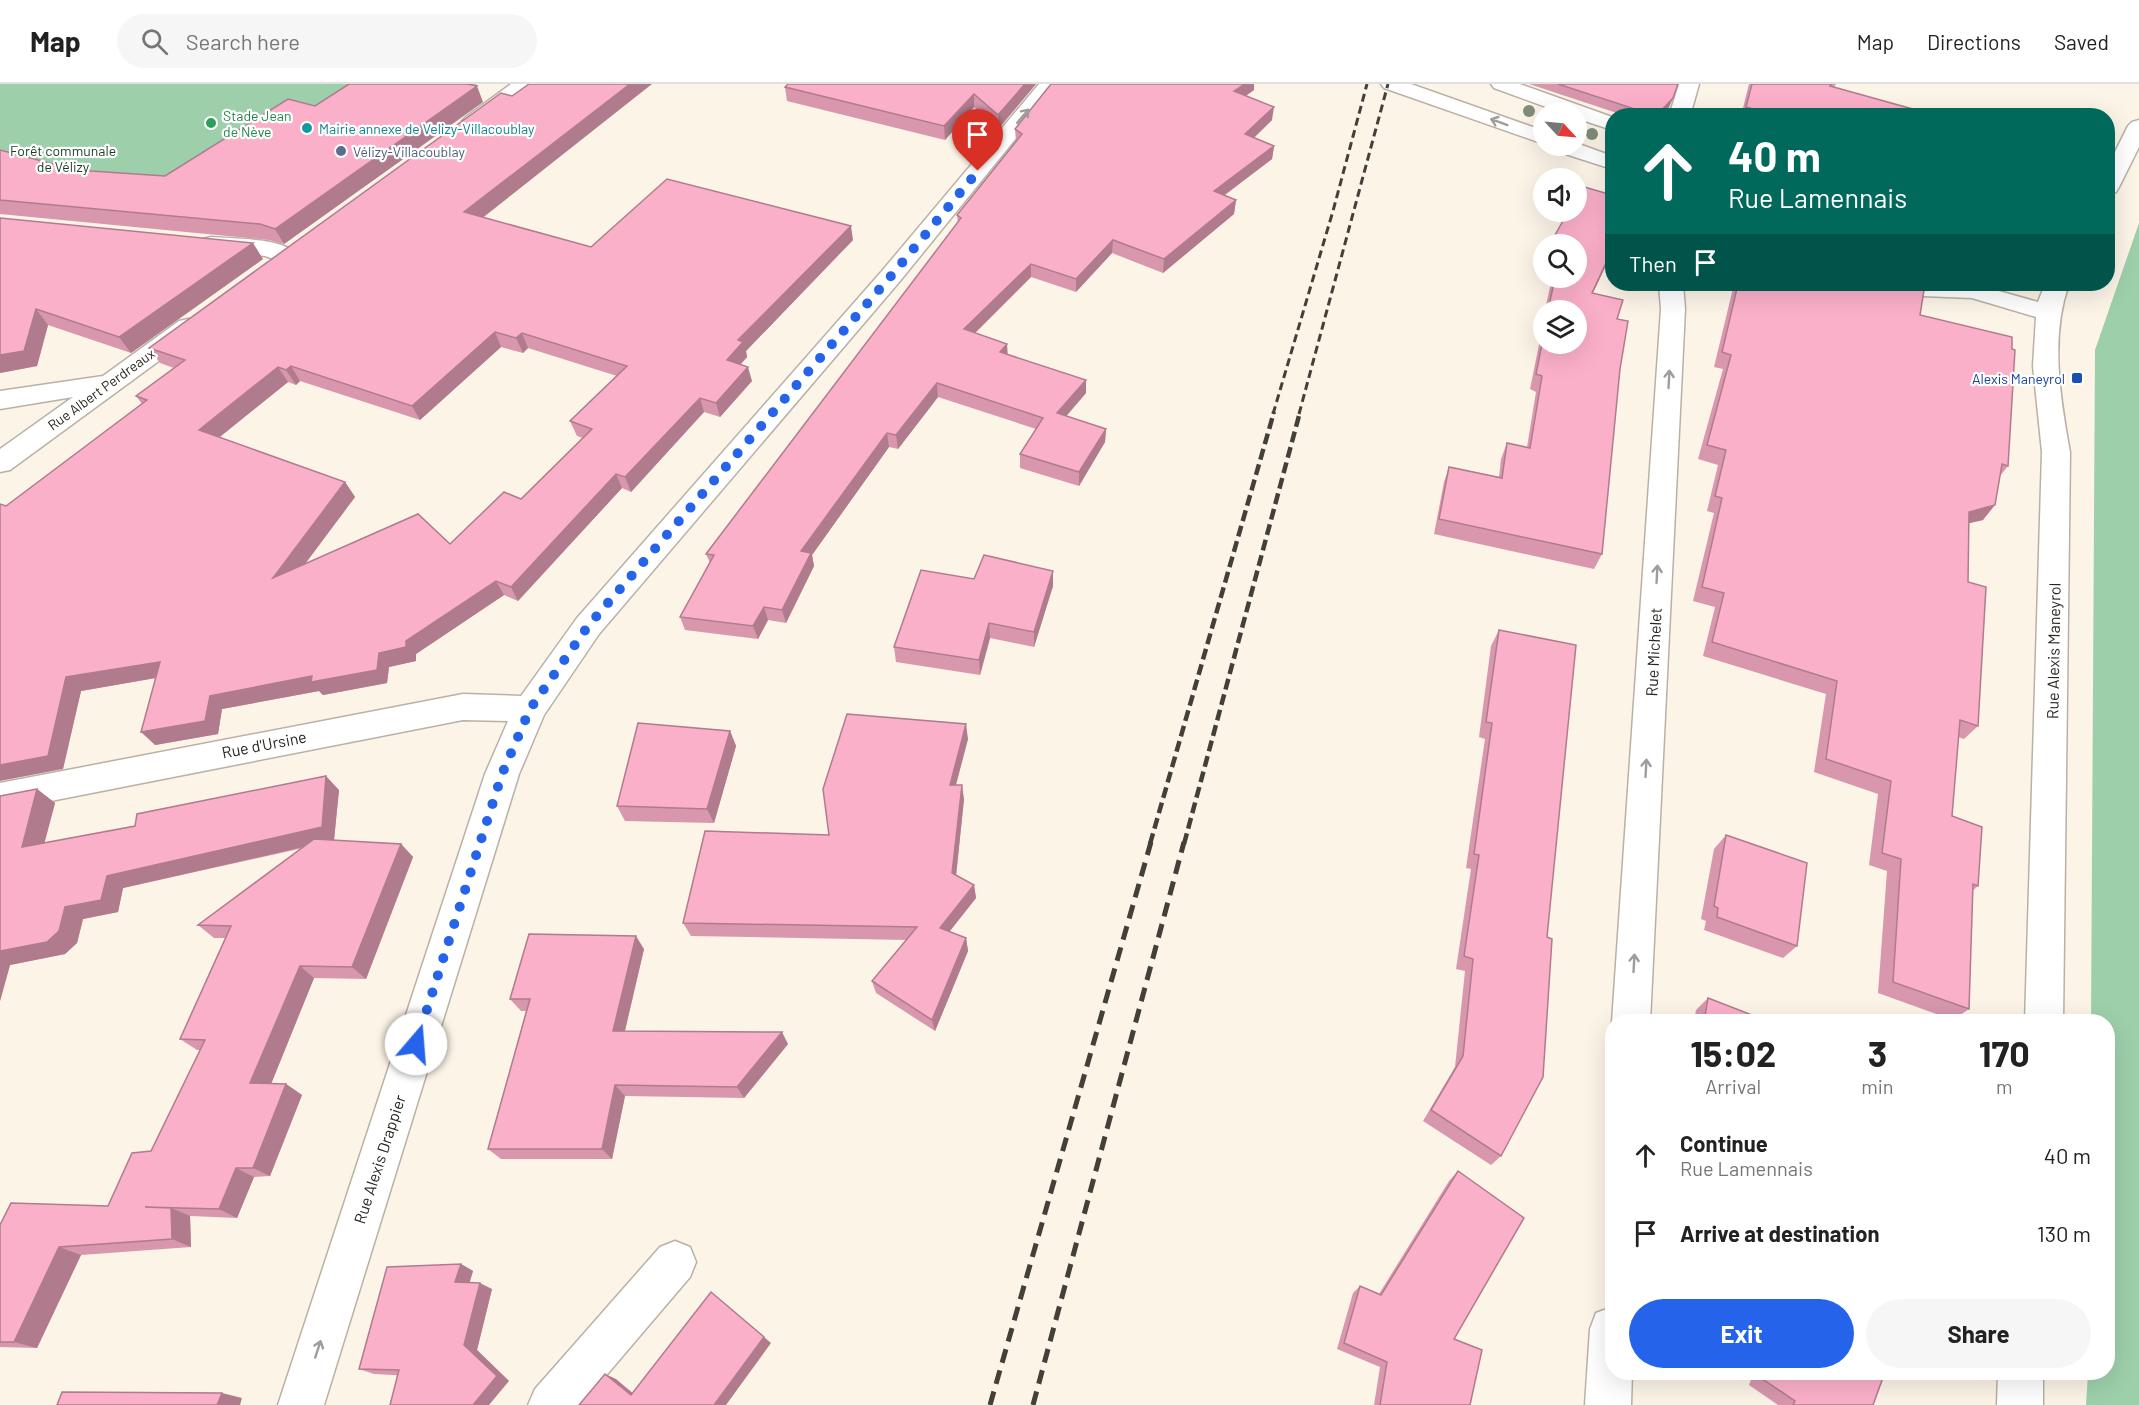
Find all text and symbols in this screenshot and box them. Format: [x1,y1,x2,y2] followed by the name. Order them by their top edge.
[117,14,537,68] search box
[30,24,81,58] text: Map
[138,25,171,58] icon: search
[186,28,300,54] text: Search here
[1857,29,1894,54] text: Map
[1927,29,2021,54] text: Directions
[2054,29,2109,54] text: Saved
[1533,102,1587,156] north arrow
[1533,102,1587,354] map controls
[223,107,292,140] place label: Stade Jean de Nève
[1017,108,1030,124] one-way arrow
[952,109,1003,171] pin
[204,116,218,130] marker: Stade Jean de Nève
[1490,116,1509,127] one-way arrow
[961,118,994,151] icon: arrive
[319,120,535,137] place label: Mairie annexe de Velizy-Villacoublay
[300,121,314,135] marker: Mairie annexe de Velizy-Villacoublay
[1728,130,1821,180] text: 40 m
[1629,132,1707,210] icon: ahead
[10,142,116,175] park label: Forêt communale de Vélizy
[353,143,465,160] place label: Vélizy-Villacoublay
[334,144,348,158] marker: Vélizy-Villacoublay
[1533,168,1587,222] button: sound
[1728,181,1907,213] text: Rue Lamennais
[1533,234,1587,288] button: search
[1689,246,1722,279] icon: arrive
[1629,250,1677,276] text: Then
[1533,300,1587,354] button: layers
[44,344,158,434] street label: Rue Albert Perdreaux
[1664,370,1675,390] one-way arrow
[1972,370,2065,387] place label: Alexis Maneyrol
[2070,371,2084,385] marker: Alexis Maneyrol
[1652,564,1663,584] one-way arrow
[2042,583,2064,719] street label: Rue Alexis Maneyrol
[1641,607,1665,697] street label: Rue Michelet
[220,726,308,762] street label: Rue d'Ursine
[1641,759,1652,779] one-way arrow
[1629,954,1640,974] one-way arrow
[384,1012,448,1076] position arrow
[1690,1031,1776,1074] text: 15:02
[1868,1031,1887,1074] text: 3
[1979,1031,2030,1074] text: 170
[1705,1074,1761,1098] text: Arrival
[1861,1074,1894,1098] text: min
[1996,1074,2013,1098] text: m
[349,1092,409,1226] street label: Rue Alexis Drappier
[1680,1130,1768,1156] text: Continue
[1629,1139,1662,1172] icon: ahead
[2044,1142,2091,1168] text: 40 m
[1680,1156,1813,1180] text: Rue Lamennais
[1629,1217,1662,1250] icon: arrive
[1680,1220,1879,1246] text: Arrive at destination
[2037,1220,2091,1246] text: 130 m
[1629,1299,1854,1368] button: Exit
[1866,1299,2091,1368] button: Share
[313,1340,324,1359] one-way arrow

